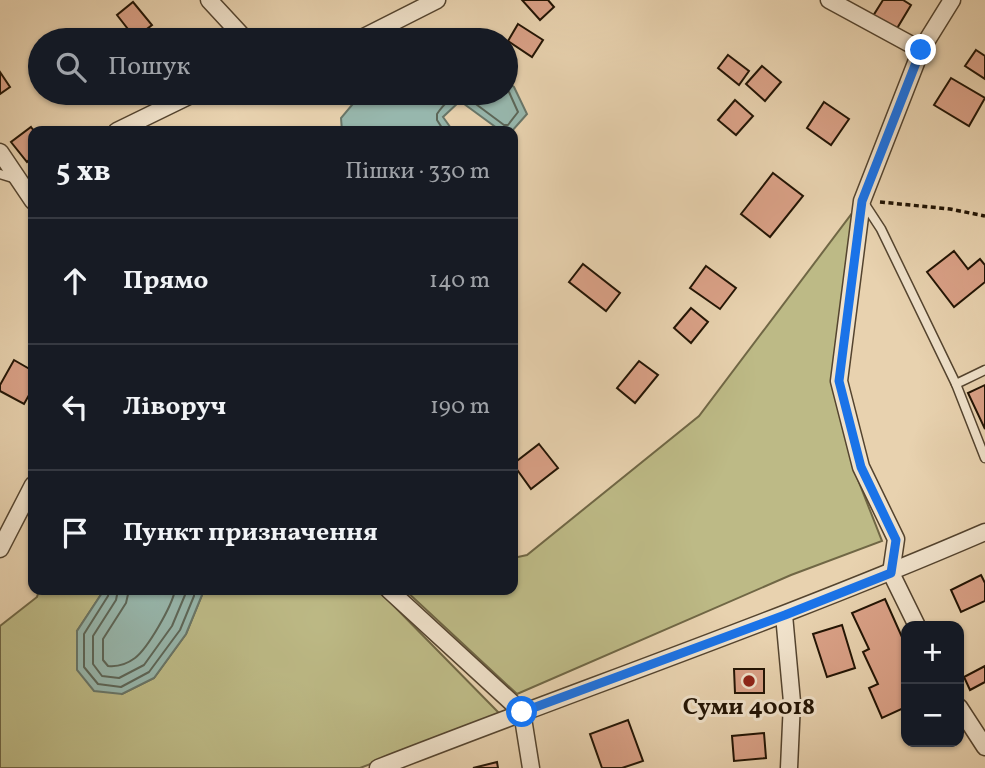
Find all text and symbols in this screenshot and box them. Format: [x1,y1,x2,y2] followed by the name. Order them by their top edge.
[28,28,518,105] search box
[905,34,936,65] route end
[52,48,90,86] icon: search
[108,49,190,85] text: Пошук
[56,151,111,193] text: 5 хв
[345,156,490,188] text: Пішки · 330 m
[56,262,94,300] icon: ahead
[123,263,208,299] text: Прямо
[429,265,490,297] text: 140 m
[56,388,94,426] icon: left
[123,389,226,425] text: Ліворуч
[430,391,490,423] text: 190 m
[56,514,94,552] icon: arrive
[123,515,378,551] text: Пункт призначення
[901,621,964,747] map controls
[901,621,964,684] button: +
[741,673,757,689] marker: Суми 40018
[901,684,964,747] button: −
[683,691,815,725] place label: Суми 40018
[506,696,537,727] route start

